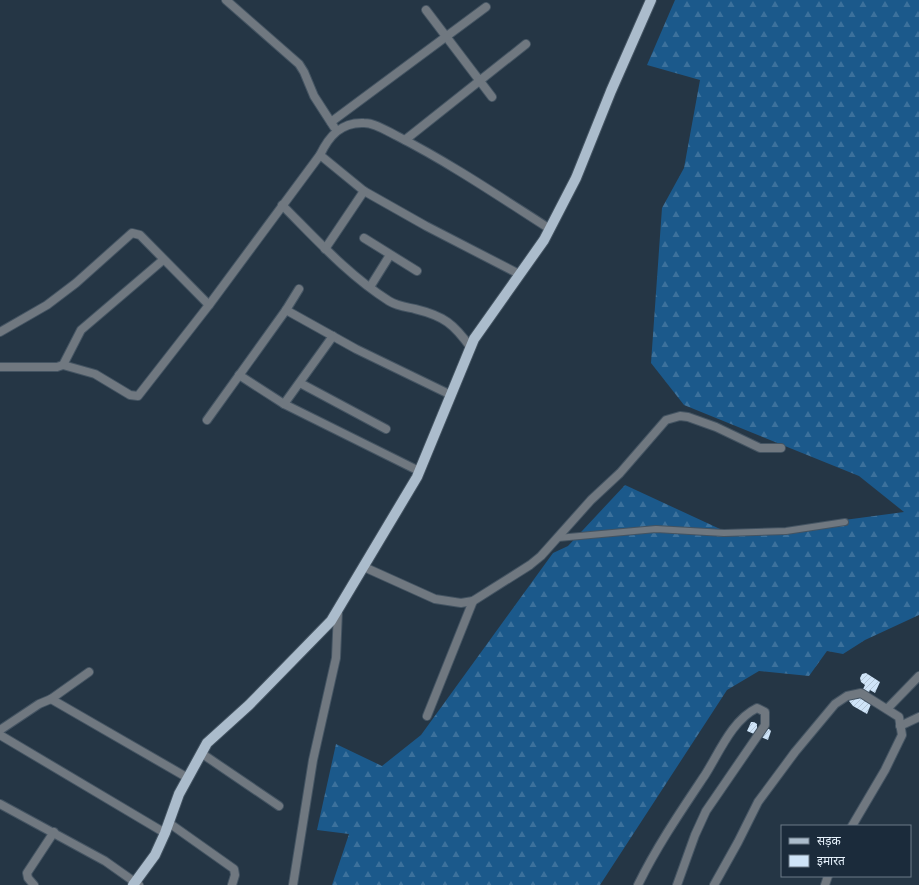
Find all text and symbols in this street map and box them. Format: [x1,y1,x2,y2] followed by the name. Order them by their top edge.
[781,825,911,877] legend
[817,834,842,850] text: सड़क
[817,854,846,870] text: इमारत

